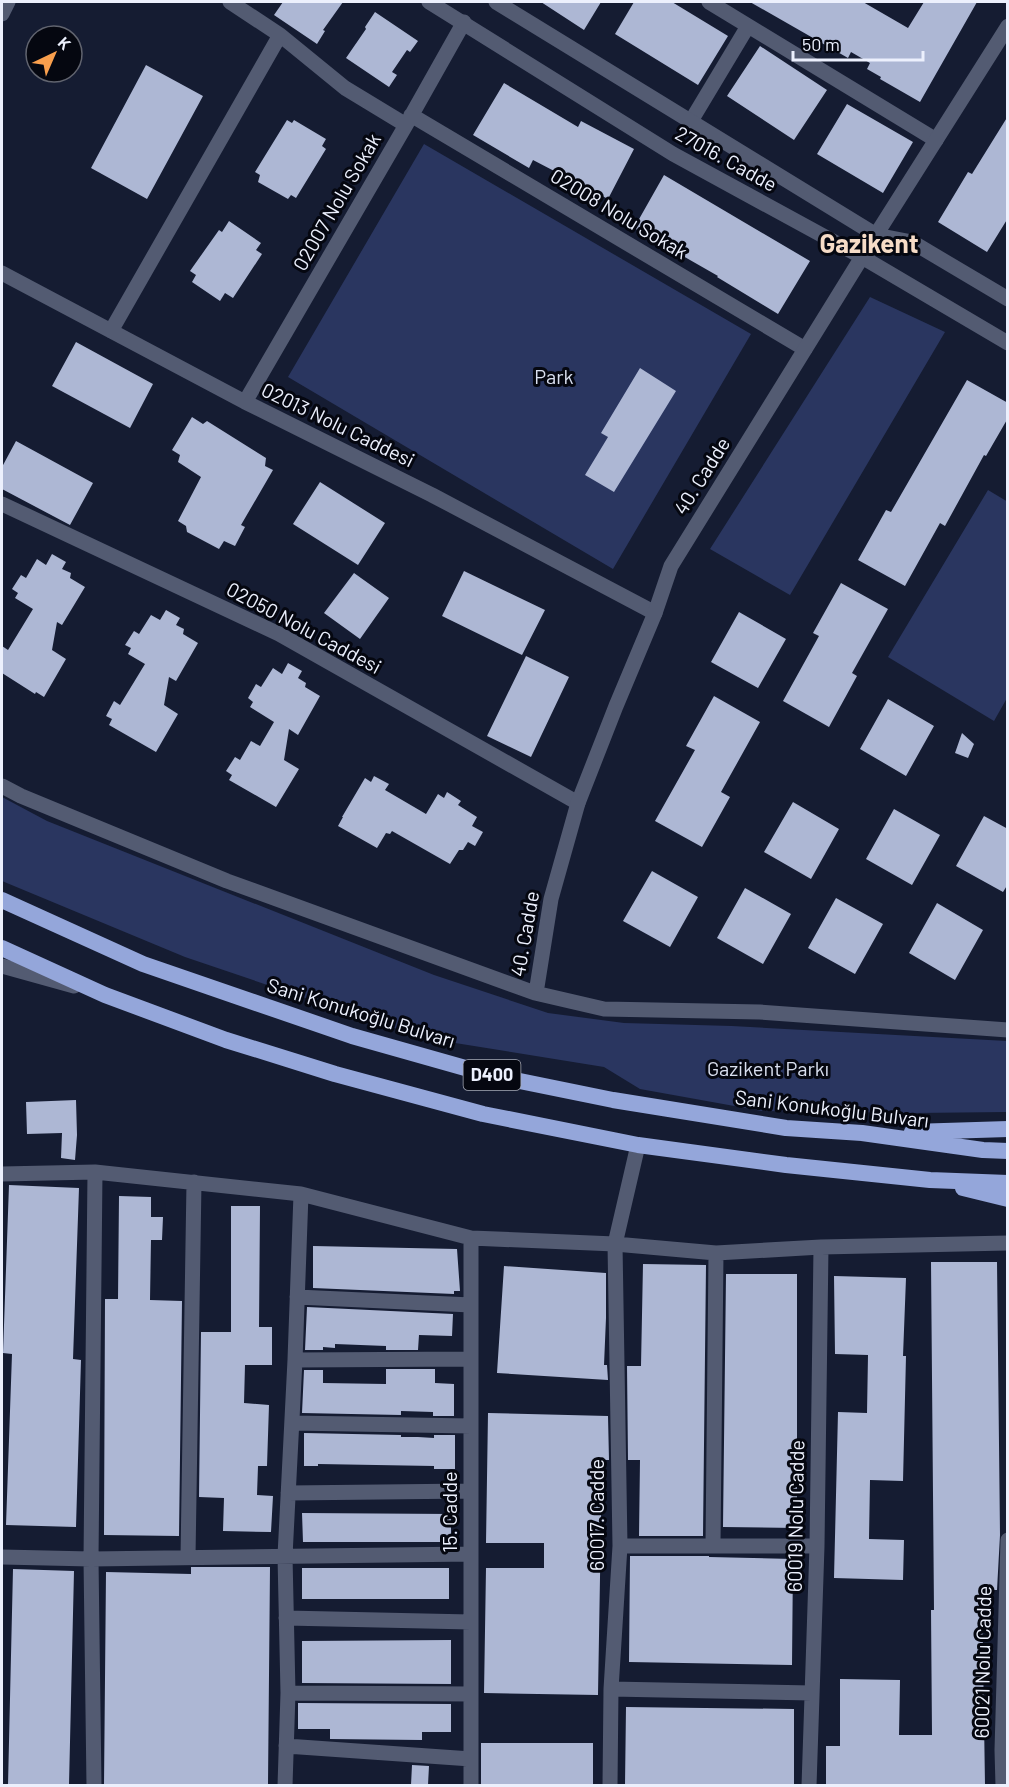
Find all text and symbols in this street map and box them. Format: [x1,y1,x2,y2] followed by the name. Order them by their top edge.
[24,24,84,84] north arrow
[793,24,924,62] scale bar
[55,33,75,53] text: K
[802,33,840,55] text: 50 m
[671,120,781,196] street label: 27016. Cadde
[287,129,385,274] street label: 02007 Nolu Sokak
[547,163,692,263] street label: 02008 Nolu Sokak
[819,227,919,258] district label: Gazikent
[534,364,574,388] park label: Park
[258,377,419,472] street label: 02013 Nolu Caddesi
[668,432,734,519] street label: 40. Cadde
[223,576,386,678] street label: 02050 Nolu Caddesi
[505,889,543,979] street label: 40. Cadde
[264,972,458,1052] street label: Sani Konukoğlu Bulvarı
[707,1056,829,1080] park label: Gazikent Parkı
[464,1060,520,1090] road number: D400
[734,1084,930,1132] street label: Sani Konukoğlu Bulvarı
[782,1440,808,1592] street label: 60019 Nolu Cadde
[584,1459,608,1571] street label: 60017. Cadde
[437,1471,461,1553] street label: 15. Cadde
[969,1585,995,1739] street label: 60021 Nolu Cadde

